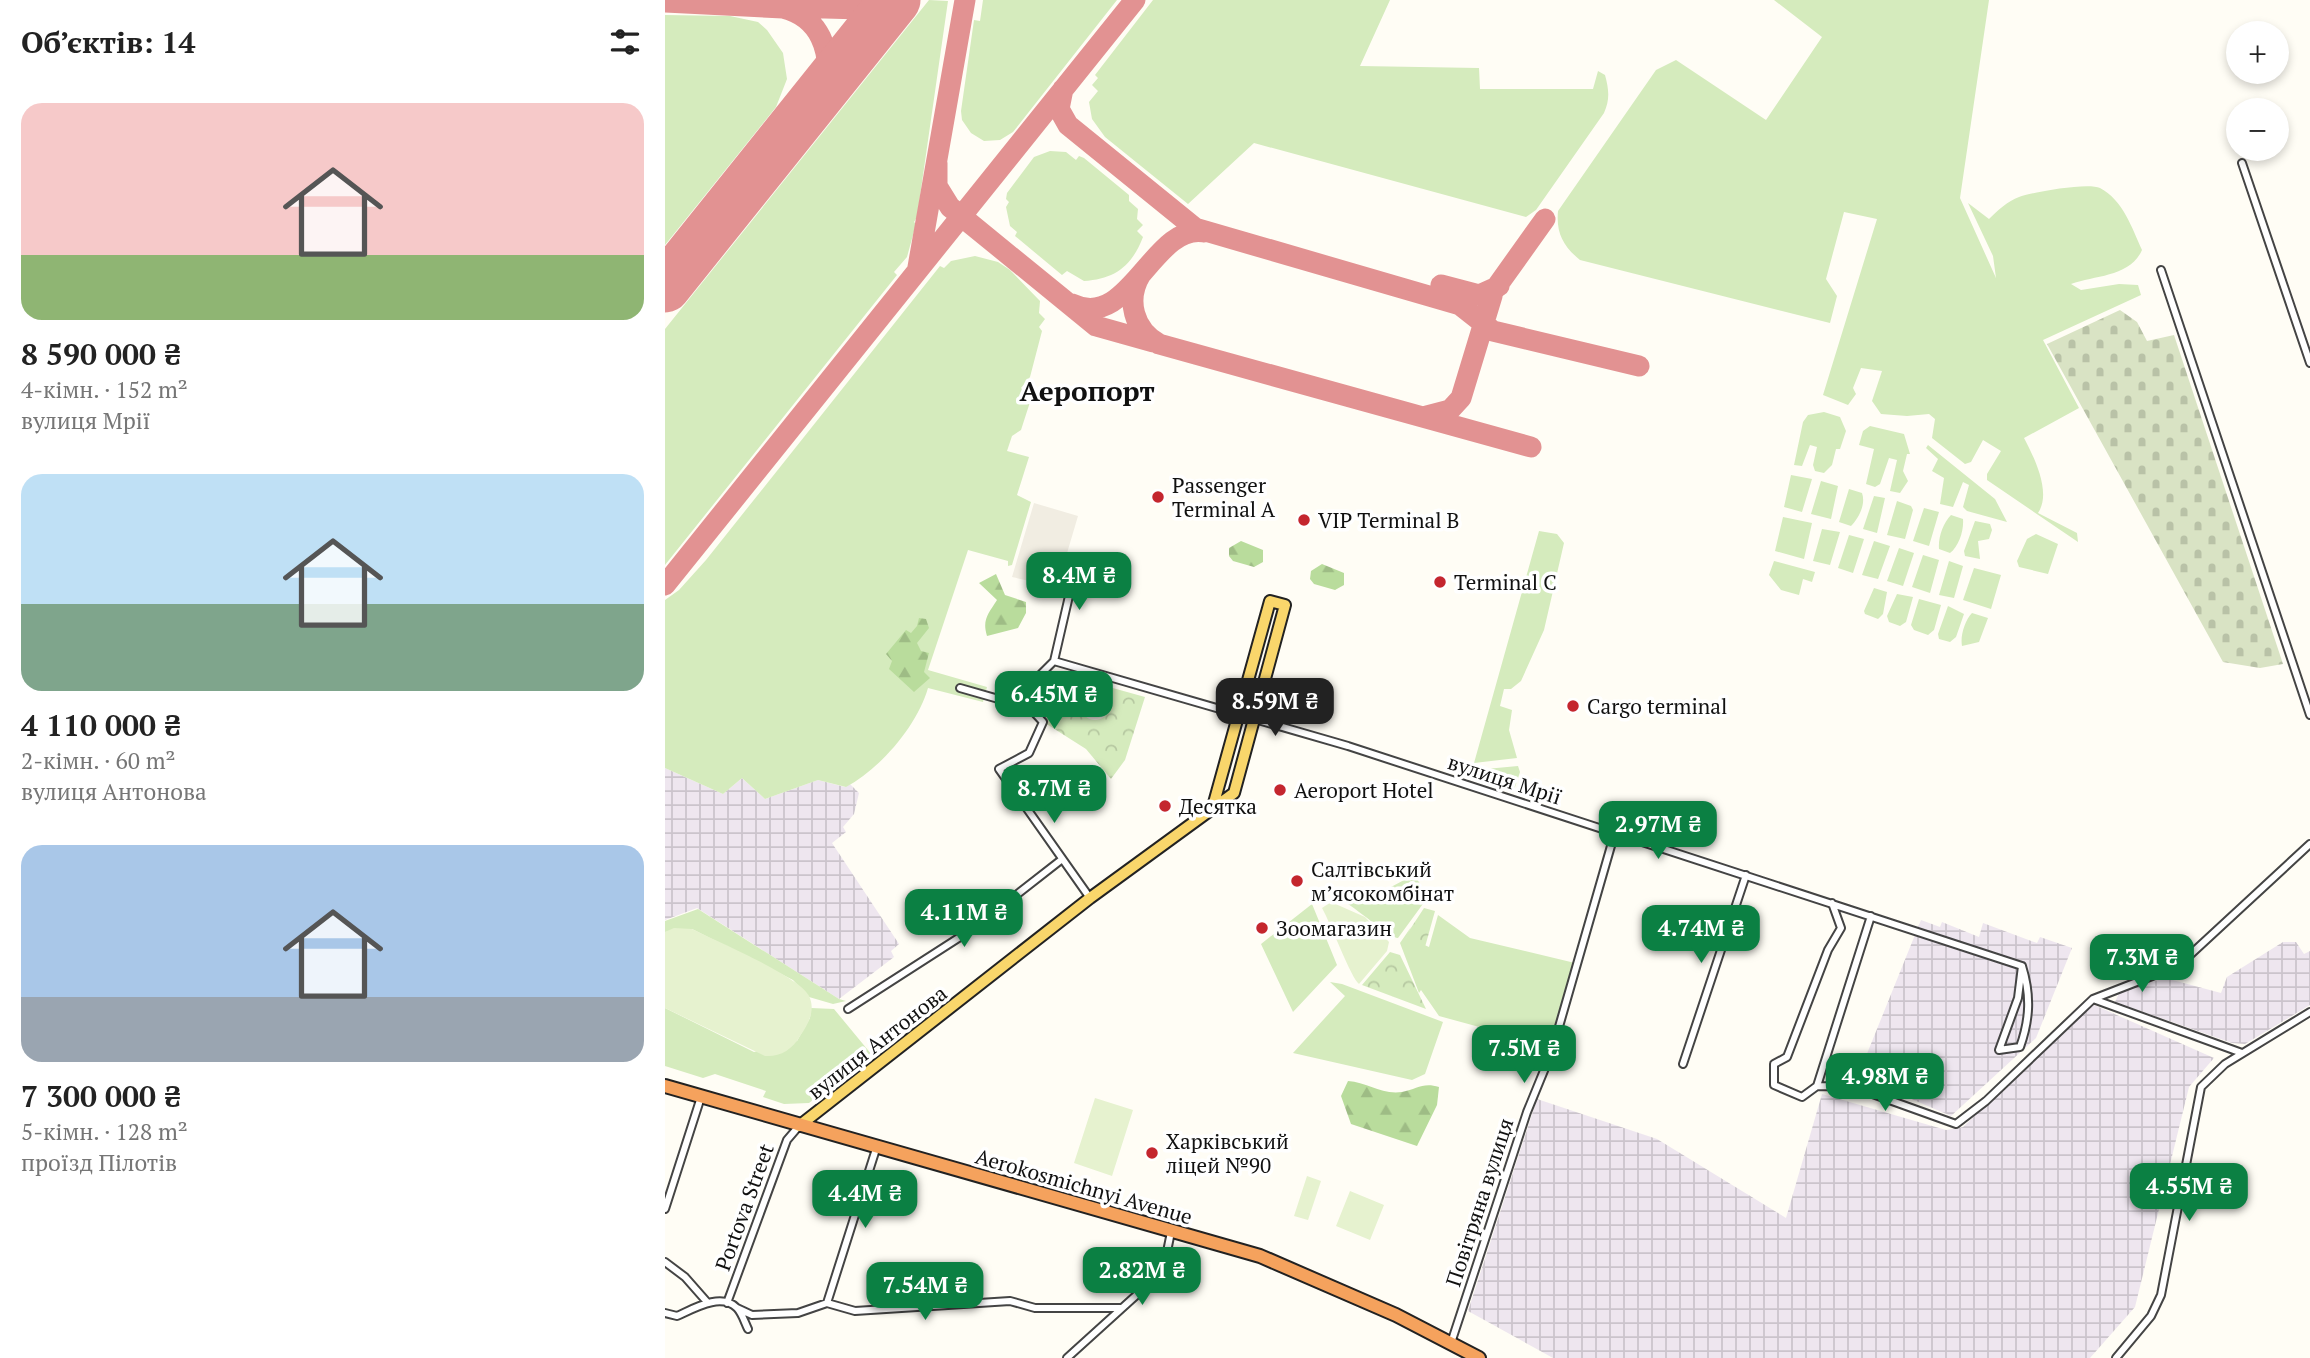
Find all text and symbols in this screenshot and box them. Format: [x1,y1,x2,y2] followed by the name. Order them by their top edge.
[2226,21,2289,161] map controls
[2226,21,2289,84] button: +
[21,22,195,62] text: Об’єктів: 14
[606,23,644,61] icon: filters
[2226,98,2289,161] button: −
[270,149,396,275] icon: home
[21,334,181,374] text: 8 590 000 ₴
[1019,372,1155,409] district label: Аеропорт
[21,374,188,405] text: 4-кімн. · 152 m²
[21,405,151,436] text: вулиця Мрії
[1172,471,1276,523] place label: Passenger Terminal A
[1150,489,1166,505] marker: Passenger Terminal A
[1318,506,1460,534] place label: VIP Terminal B
[1296,512,1312,528] marker: VIP Terminal B
[270,520,396,646] icon: home
[1022,552,1136,612] pin: 8.4M ₴
[1042,559,1116,590] text: 8.4M ₴
[1454,568,1557,596] place label: Terminal C
[1432,574,1448,590] marker: Terminal C
[989,672,1119,731] pin: 6.45M ₴
[1011,678,1097,709] text: 6.45M ₴
[1210,678,1340,738] pin: 8.59M ₴
[1232,685,1318,716] text: 8.59M ₴
[1587,692,1727,720] place label: Cargo terminal
[1565,698,1581,714] marker: Cargo terminal
[21,705,181,745] text: 4 110 000 ₴
[21,745,175,776] text: 2-кімн. · 60 m²
[1444,747,1566,811] street label: вулиця Мрії
[997,766,1111,825] pin: 8.7M ₴
[1017,772,1091,803] text: 8.7M ₴
[21,776,207,807] text: вулиця Антонова
[1294,776,1434,804] place label: Aeroport Hotel
[1272,782,1288,798] marker: Aeroport Hotel
[1179,792,1257,820] place label: Десятка
[1157,798,1173,814] marker: Десятка
[1593,802,1723,861] pin: 2.97M ₴
[1615,808,1701,839] text: 2.97M ₴
[1311,855,1454,907] place label: Салтівський мʼясокомбінат
[1289,873,1305,889] marker: Салтівський мʼясокомбінат
[899,890,1029,949] pin: 4.11M ₴
[270,891,396,1017] icon: home
[921,896,1007,927] text: 4.11M ₴
[1636,906,1766,965] pin: 4.74M ₴
[1658,912,1744,943] text: 4.74M ₴
[1276,914,1392,942] place label: Зоомагазин
[1254,920,1270,936] marker: Зоомагазин
[2085,934,2199,994] pin: 7.3M ₴
[2106,941,2178,972] text: 7.3M ₴
[802,979,953,1105] street label: вулиця Антонова
[1467,1026,1581,1085] pin: 7.5M ₴
[1488,1032,1560,1063] text: 7.5M ₴
[1820,1054,1950,1113] pin: 4.98M ₴
[1842,1060,1928,1091] text: 4.98M ₴
[21,1076,181,1116] text: 7 300 000 ₴
[1439,1114,1519,1290] street label: Повітряна вулиця
[21,1116,188,1147] text: 5-кімн. · 128 m²
[1166,1127,1289,1179] place label: Харківський ліцей №90
[708,1140,780,1274] street label: Portova Street
[972,1142,1196,1230] street label: Aerokosmichnyi Avenue
[1144,1145,1160,1161] marker: Харківський ліцей №90
[21,1147,177,1178] text: проїзд Пілотів
[2124,1164,2254,1223] pin: 4.55M ₴
[808,1170,922,1230] pin: 4.4M ₴
[2146,1170,2232,1201] text: 4.55M ₴
[828,1177,902,1208] text: 4.4M ₴
[1077,1248,1207,1307] pin: 2.82M ₴
[1099,1254,1185,1285] text: 2.82M ₴
[860,1262,990,1322] pin: 7.54M ₴
[882,1269,968,1300] text: 7.54M ₴

